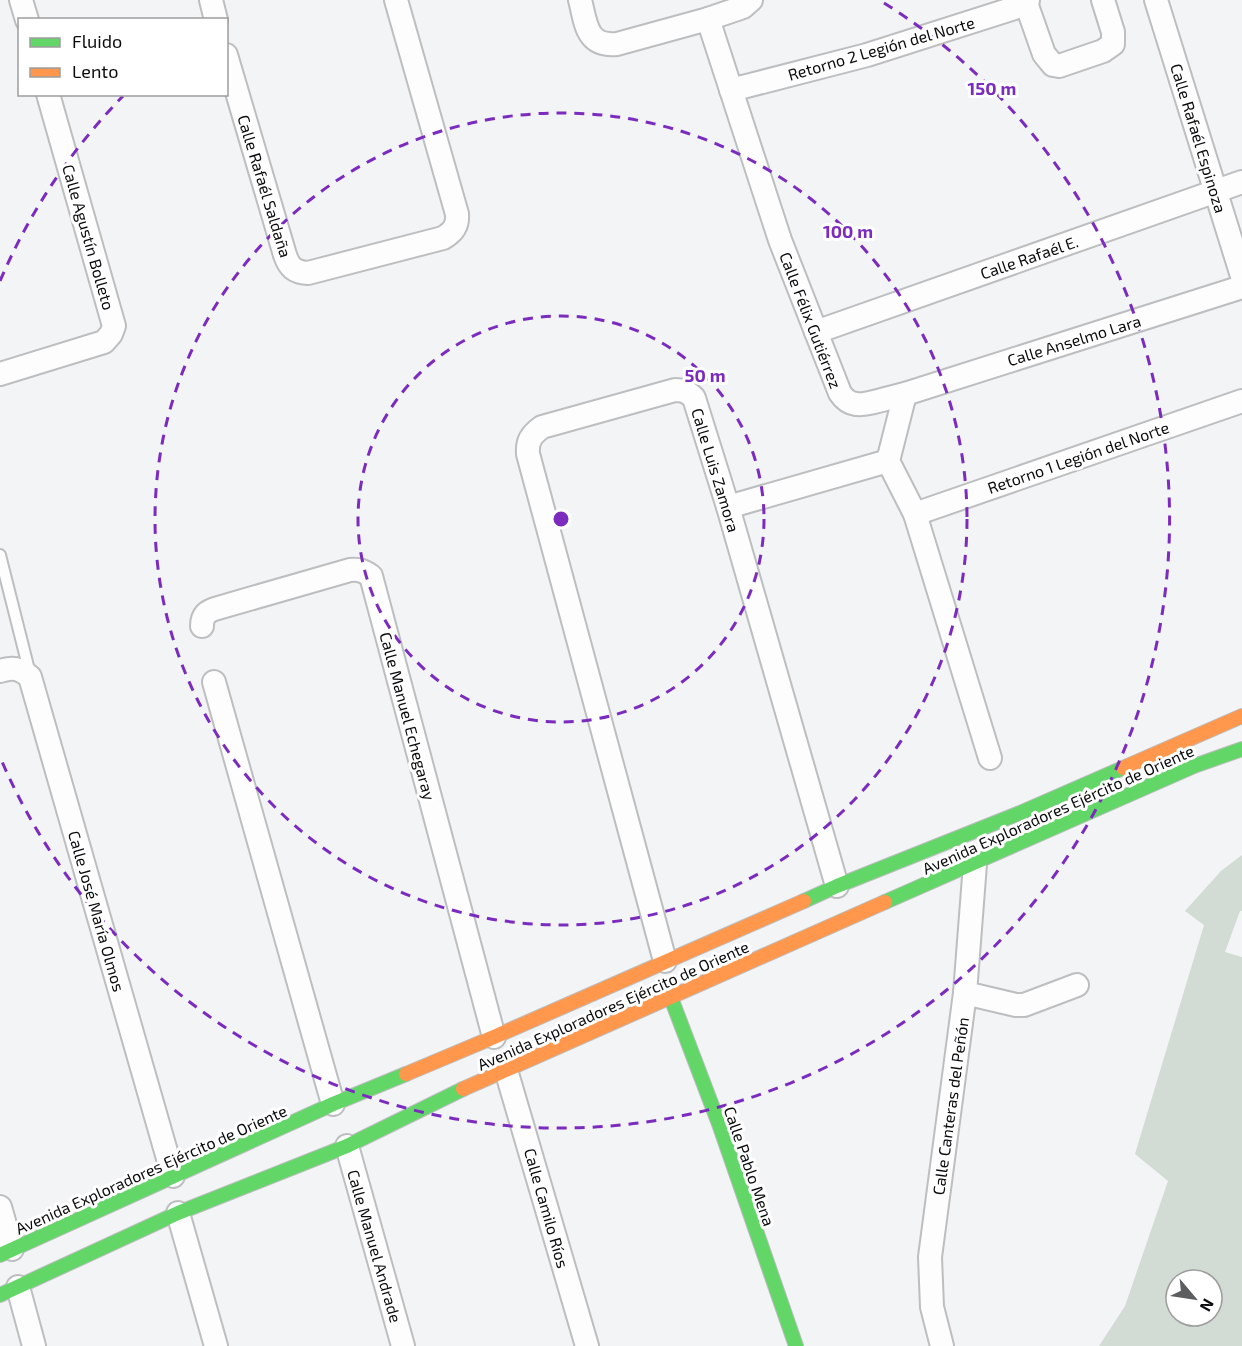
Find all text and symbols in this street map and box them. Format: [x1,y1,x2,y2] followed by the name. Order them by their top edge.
[785,12,977,84] street label: Retorno 2 Legión del Norte
[18,18,228,96] legend
[72,30,122,52] text: Fluido
[72,60,118,82] text: Lento
[1167,61,1231,215] street label: Calle Rafaél Espinoza
[968,77,1016,99] text: 150 m
[234,112,296,260] street label: Calle Rafaél Saldaña
[59,162,119,312] street label: Calle Agustín Bolleto
[823,220,873,242] text: 100 m
[978,231,1080,283] street label: Calle Rafaél E.
[776,249,846,391] street label: Calle Félix Gutiérrez
[1005,311,1143,369] street label: Calle Anselmo Lara
[684,364,726,386] text: 50 m
[688,406,744,534] street label: Calle Luis Zamora
[985,417,1171,497] street label: Retorno 1 Legión del Norte
[551,509,571,529] centre of rings
[376,630,440,803] street label: Calle Manuel Echegaray
[919,740,1197,879] street label: Avenida Exploradores Ejército de Oriente
[65,828,129,994] street label: Calle José María Olmos
[474,936,752,1075] street label: Avenida Exploradores Ejército de Oriente
[928,1016,972,1196] street label: Calle Canteras del Peñón
[12,1100,290,1239] street label: Avenida Exploradores Ejército de Oriente
[721,1104,779,1228] street label: Calle Pablo Mena
[521,1146,573,1270] street label: Calle Camilo Ríos
[344,1167,406,1325] street label: Calle Manuel Andrade
[1164,1268,1224,1328] north arrow
[1196,1296,1219,1315] text: N

